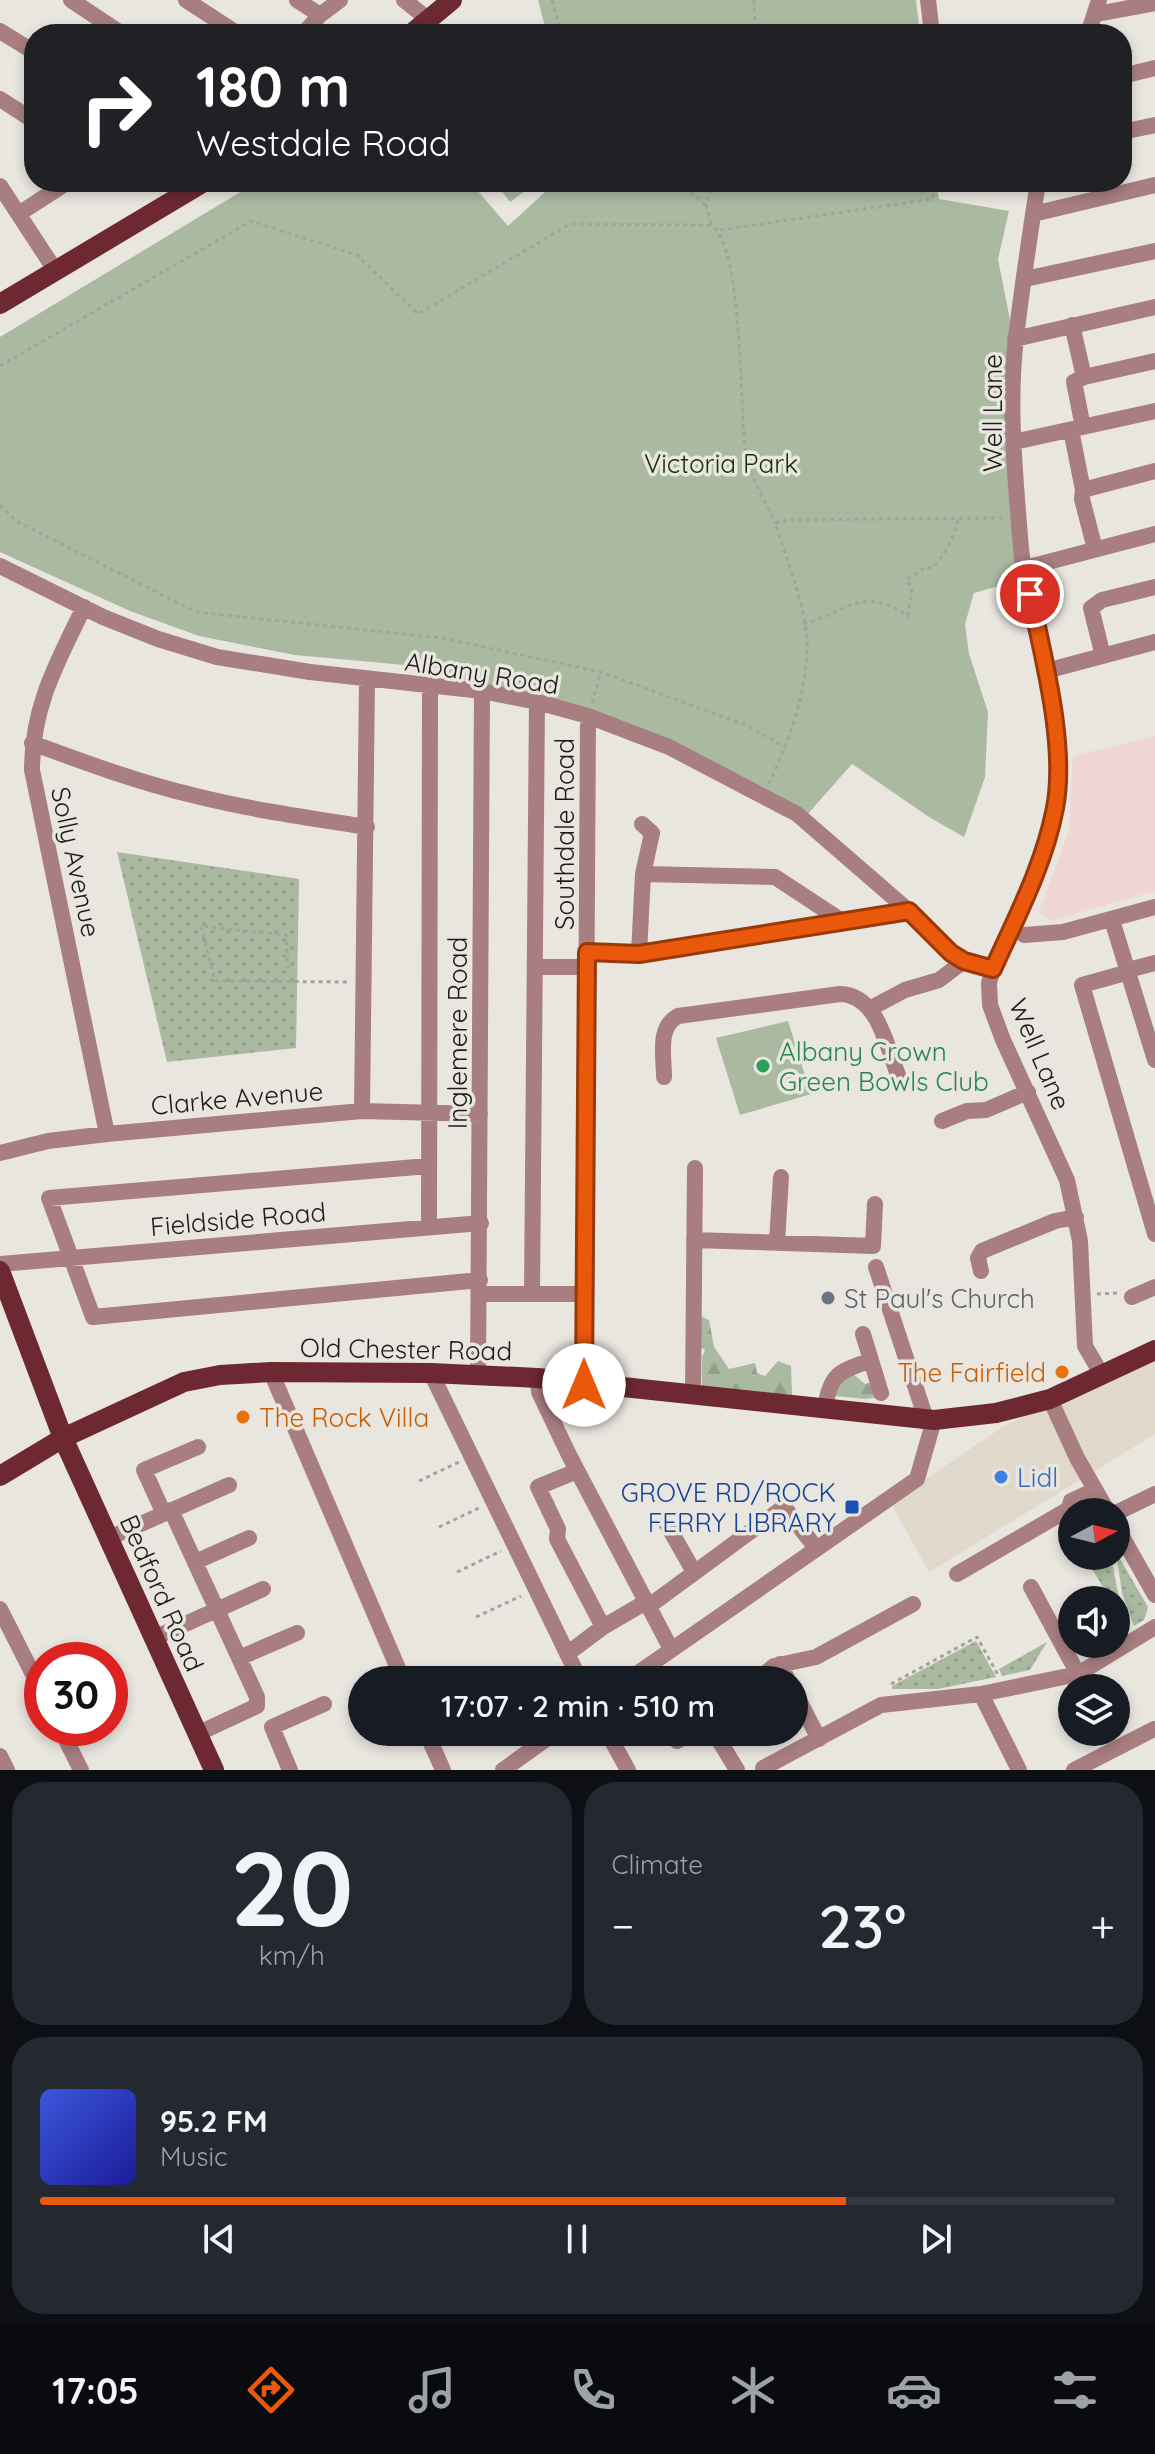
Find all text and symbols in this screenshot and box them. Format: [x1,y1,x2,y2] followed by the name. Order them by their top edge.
[196,51,350,121] text: 180 m
[64,56,168,160] icon: right
[196,120,451,165] text: Westdale Road
[976,354,1009,472] street label: Well Lane
[644,447,798,480] park label: Victoria Park
[996,560,1064,628] pin
[1008,572,1052,616] icon: arrive
[403,645,561,701] street label: Albany Road
[548,738,581,930] street label: Southdale Road
[44,784,108,940] street label: Solly Avenue
[441,937,474,1129] street label: Inglemere Road
[1002,993,1078,1115] street label: Well Lane
[779,1035,989,1098] place label: Albany Crown Green Bowls Club
[754,1057,772,1075] marker: Albany Crown Green Bowls Club
[150,1074,324,1122] street label: Clarke Avenue
[149,1195,327,1243] street label: Fieldside Road
[844,1282,1035,1315] place label: St Paul's Church
[819,1289,837,1307] marker: St Paul's Church
[300,1331,512,1367] street label: Old Chester Road
[542,1343,626,1427] position arrow
[897,1356,1046,1389] place label: The Fairfield
[1053,1363,1071,1381] marker: The Fairfield
[259,1401,429,1434] place label: The Rock Villa
[234,1408,252,1426] marker: The Rock Villa
[1017,1461,1058,1494] place label: Lidl
[992,1468,1010,1486] marker: Lidl
[621,1476,836,1539] place label: GROVE RD/ROCK FERRY LIBRARY
[843,1498,861,1516] marker: GROVE RD/ROCK FERRY LIBRARY
[1058,1498,1130,1570] north arrow
[1058,1498,1130,1746] map controls
[113,1509,211,1677] street label: Bedford Road
[1058,1586,1130,1658] button: sound
[24,1642,128,1746] speed limit sign: 30
[1058,1674,1130,1746] button: layers
[441,1687,715,1725] text: 17:07 · 2 min · 510 m
[230,1822,353,1952] text: 20
[612,1848,703,1881] text: Climate
[818,1888,906,1963] text: 23°
[612,1898,634,1953] text: −
[1090,1898,1115,1953] text: +
[259,1939,325,1972] text: km/h
[160,2102,268,2140] text: 95.2 FM
[160,2140,228,2173] text: Music
[197,2217,241,2261] icon: previous
[555,2217,599,2261] icon: pause
[914,2217,958,2261] icon: next
[243,2362,299,2418] icon: directions
[404,2362,460,2418] icon: music
[565,2362,621,2418] icon: phone
[725,2362,781,2418] icon: climate
[886,2362,942,2418] icon: car
[1047,2362,1103,2418] icon: filters
[52,2368,139,2413] text: 17:05

